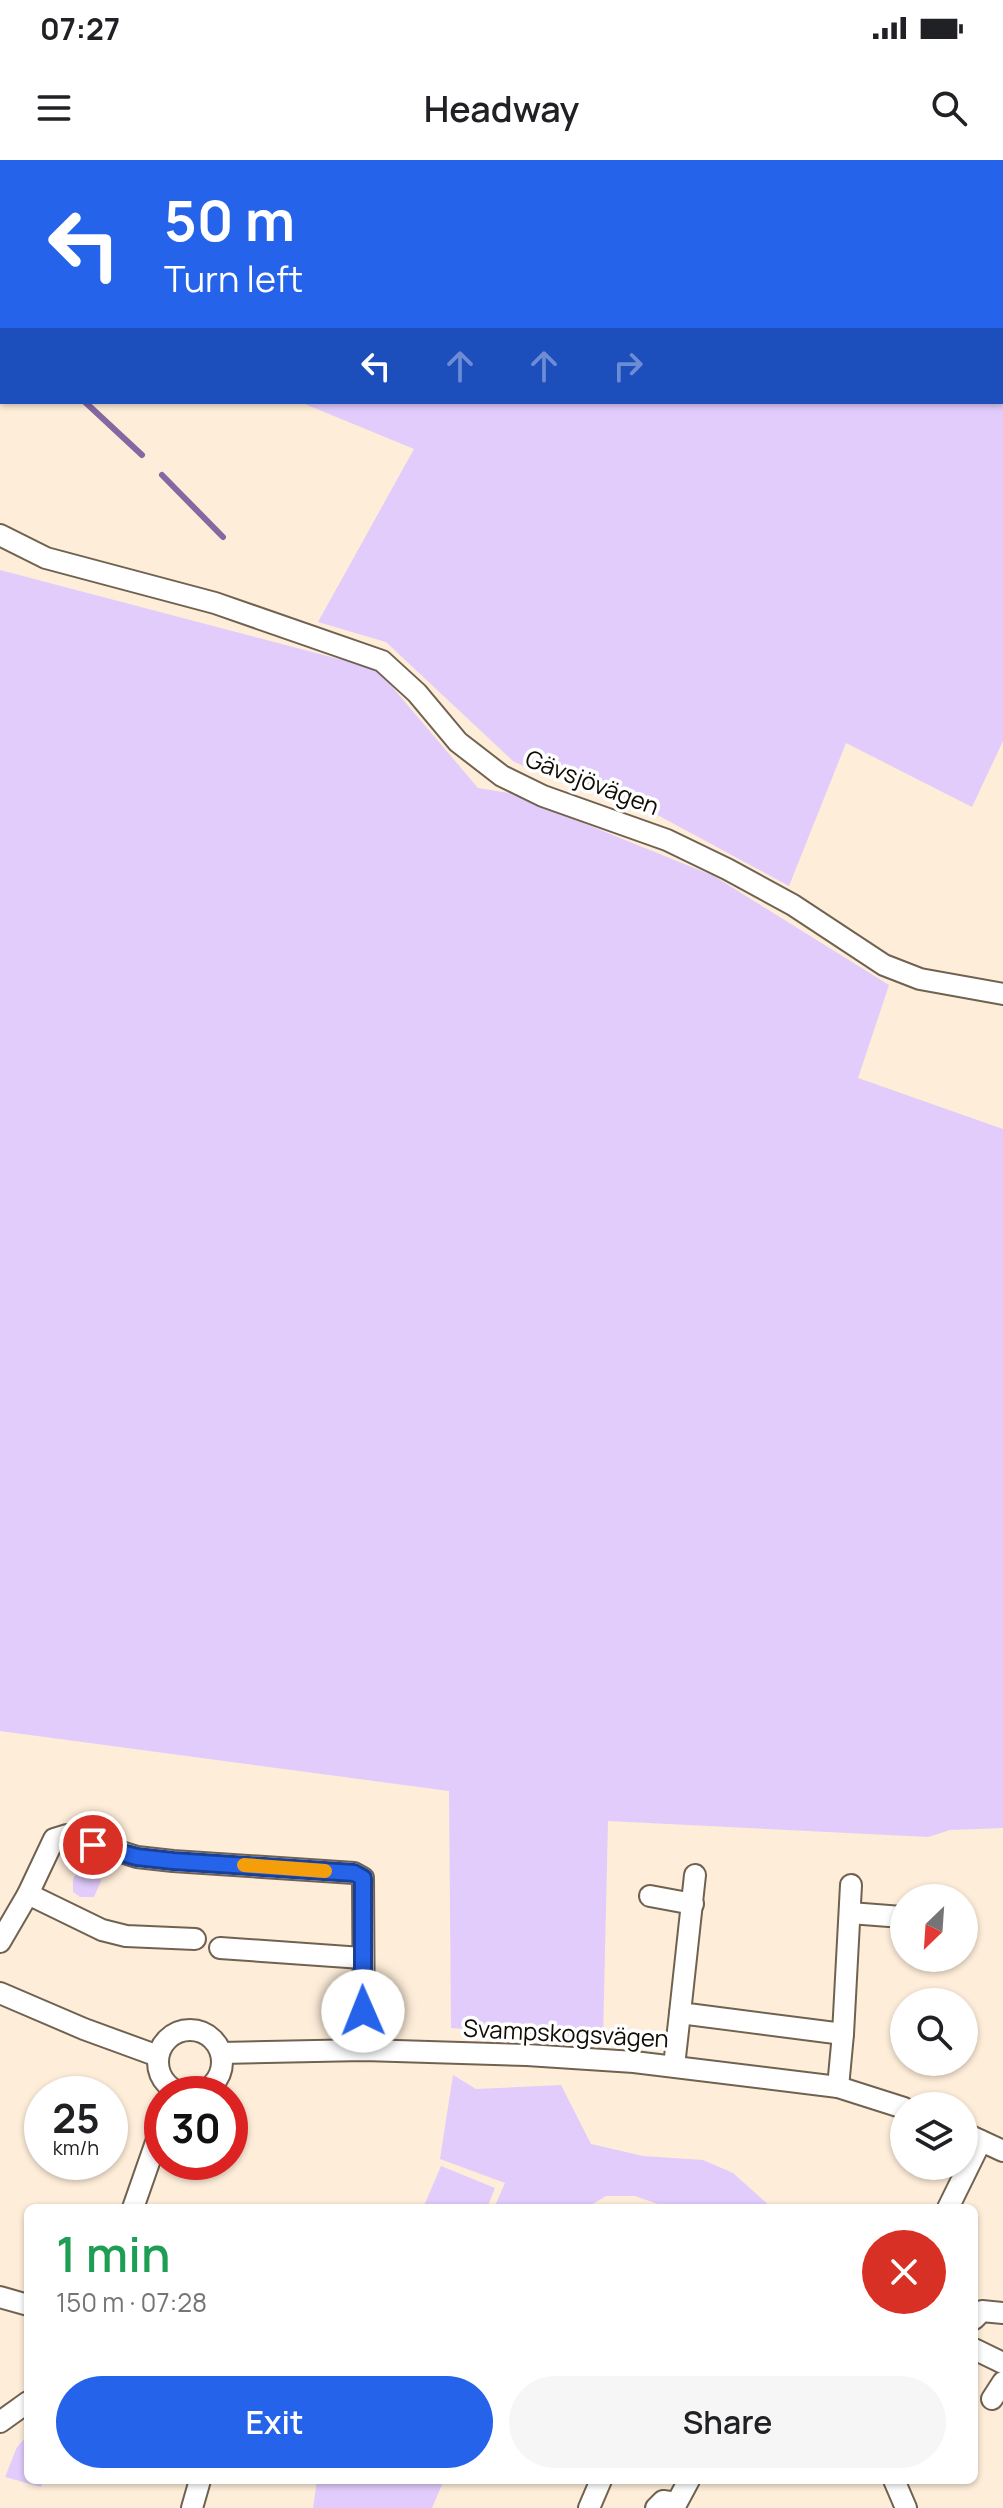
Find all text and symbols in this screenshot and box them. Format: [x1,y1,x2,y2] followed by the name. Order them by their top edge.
[40,8,120,49] text: 07:27
[424,84,579,133] text: Headway
[32,86,76,130] icon: menu
[927,86,971,130] icon: search
[164,181,295,258] text: 50 m
[32,192,136,296] icon: left
[164,254,303,303] text: Turn left
[354,344,398,388] icon: left
[438,344,482,388] icon: ahead
[522,344,566,388] icon: ahead
[606,344,650,388] icon: right
[521,741,664,822] street label: Gävsjövägen
[59,1811,127,1879] pin
[71,1823,115,1867] icon: arrive
[890,1884,978,1972] north arrow
[890,1884,978,2180] map controls
[321,1969,405,2053] position arrow
[890,1988,978,2076] button: search
[462,2011,670,2054] street label: Svampskogsvägen
[144,2076,248,2180] speed limit sign: 30
[52,2090,100,2145] text: 25
[890,2092,978,2180] button: layers
[53,2134,99,2161] text: km/h
[56,2221,170,2286] text: 1 min
[862,2230,946,2314] button: close
[56,2284,207,2320] text: 150 m · 07:28
[56,2376,493,2468] button: Exit
[509,2376,946,2468] button: Share

